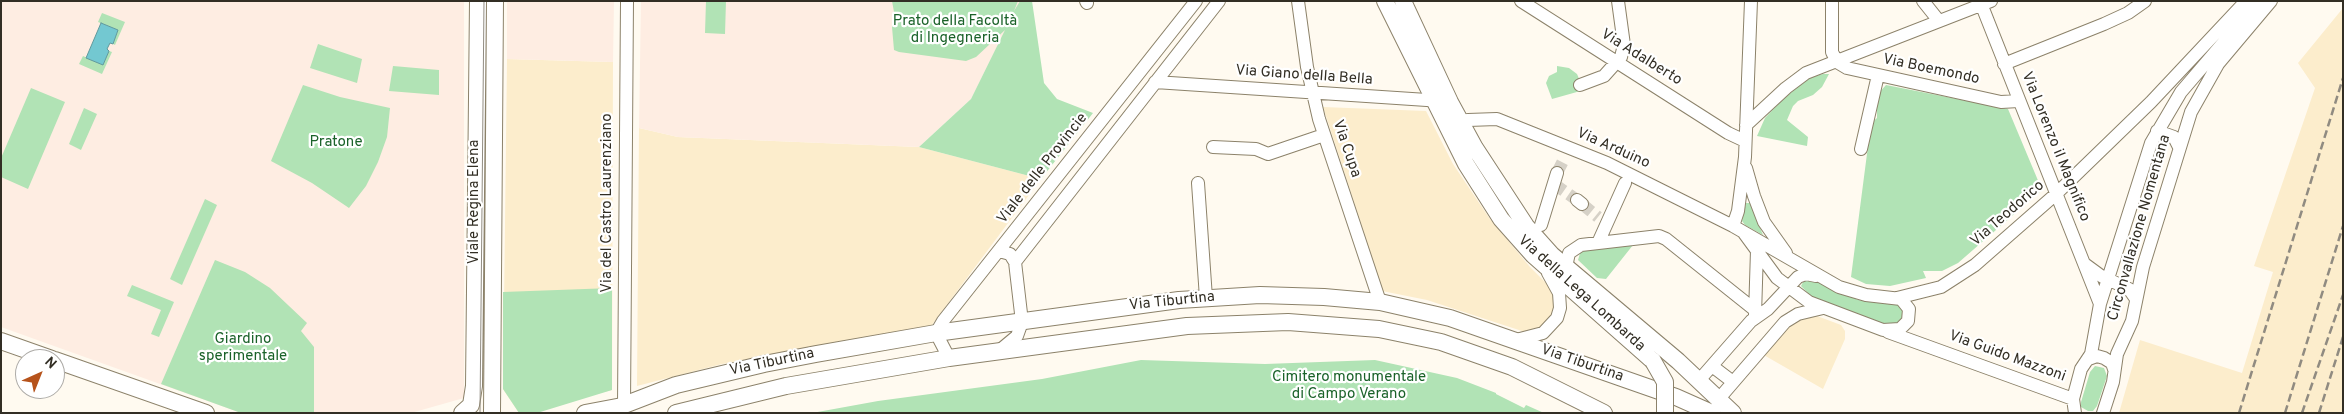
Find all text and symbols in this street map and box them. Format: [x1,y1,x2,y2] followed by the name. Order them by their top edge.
[893,13,1017,48] park label: Prato della Facoltà di Ingegneria
[1597,26,1685,90] street label: Via Adalberto
[1881,51,1981,89] street label: Via Boemondo
[1235,62,1373,90] street label: Via Giano della Bella
[2017,70,2093,224] street label: Via Lorenzo il Magnifico
[994,110,1092,228] street label: Viale delle Provincie
[599,113,617,293] street label: Via del Castro Laurenziano
[1328,118,1364,180] street label: Via Cupa
[1574,125,1652,173] street label: Via Arduino
[2105,133,2175,323] street label: Circonvallazione Nomentana
[309,134,363,152] park label: Pratone
[466,140,484,264] street label: Viale Regina Elena
[1968,177,2048,251] street label: Via Teodorico
[1514,232,1648,356] street label: Via della Lega Lombarda
[1128,289,1216,315] street label: Via Tiburtina
[1946,328,2068,386] street label: Via Guido Mazzoni
[199,331,287,366] park label: Giardino sperimentale
[1538,341,1626,387] street label: Via Tiburtina
[728,345,816,381] street label: Via Tiburtina
[15,349,65,399] north arrow
[41,354,60,373] text: N
[1272,369,1426,404] park label: Cimitero monumentale di Campo Verano

